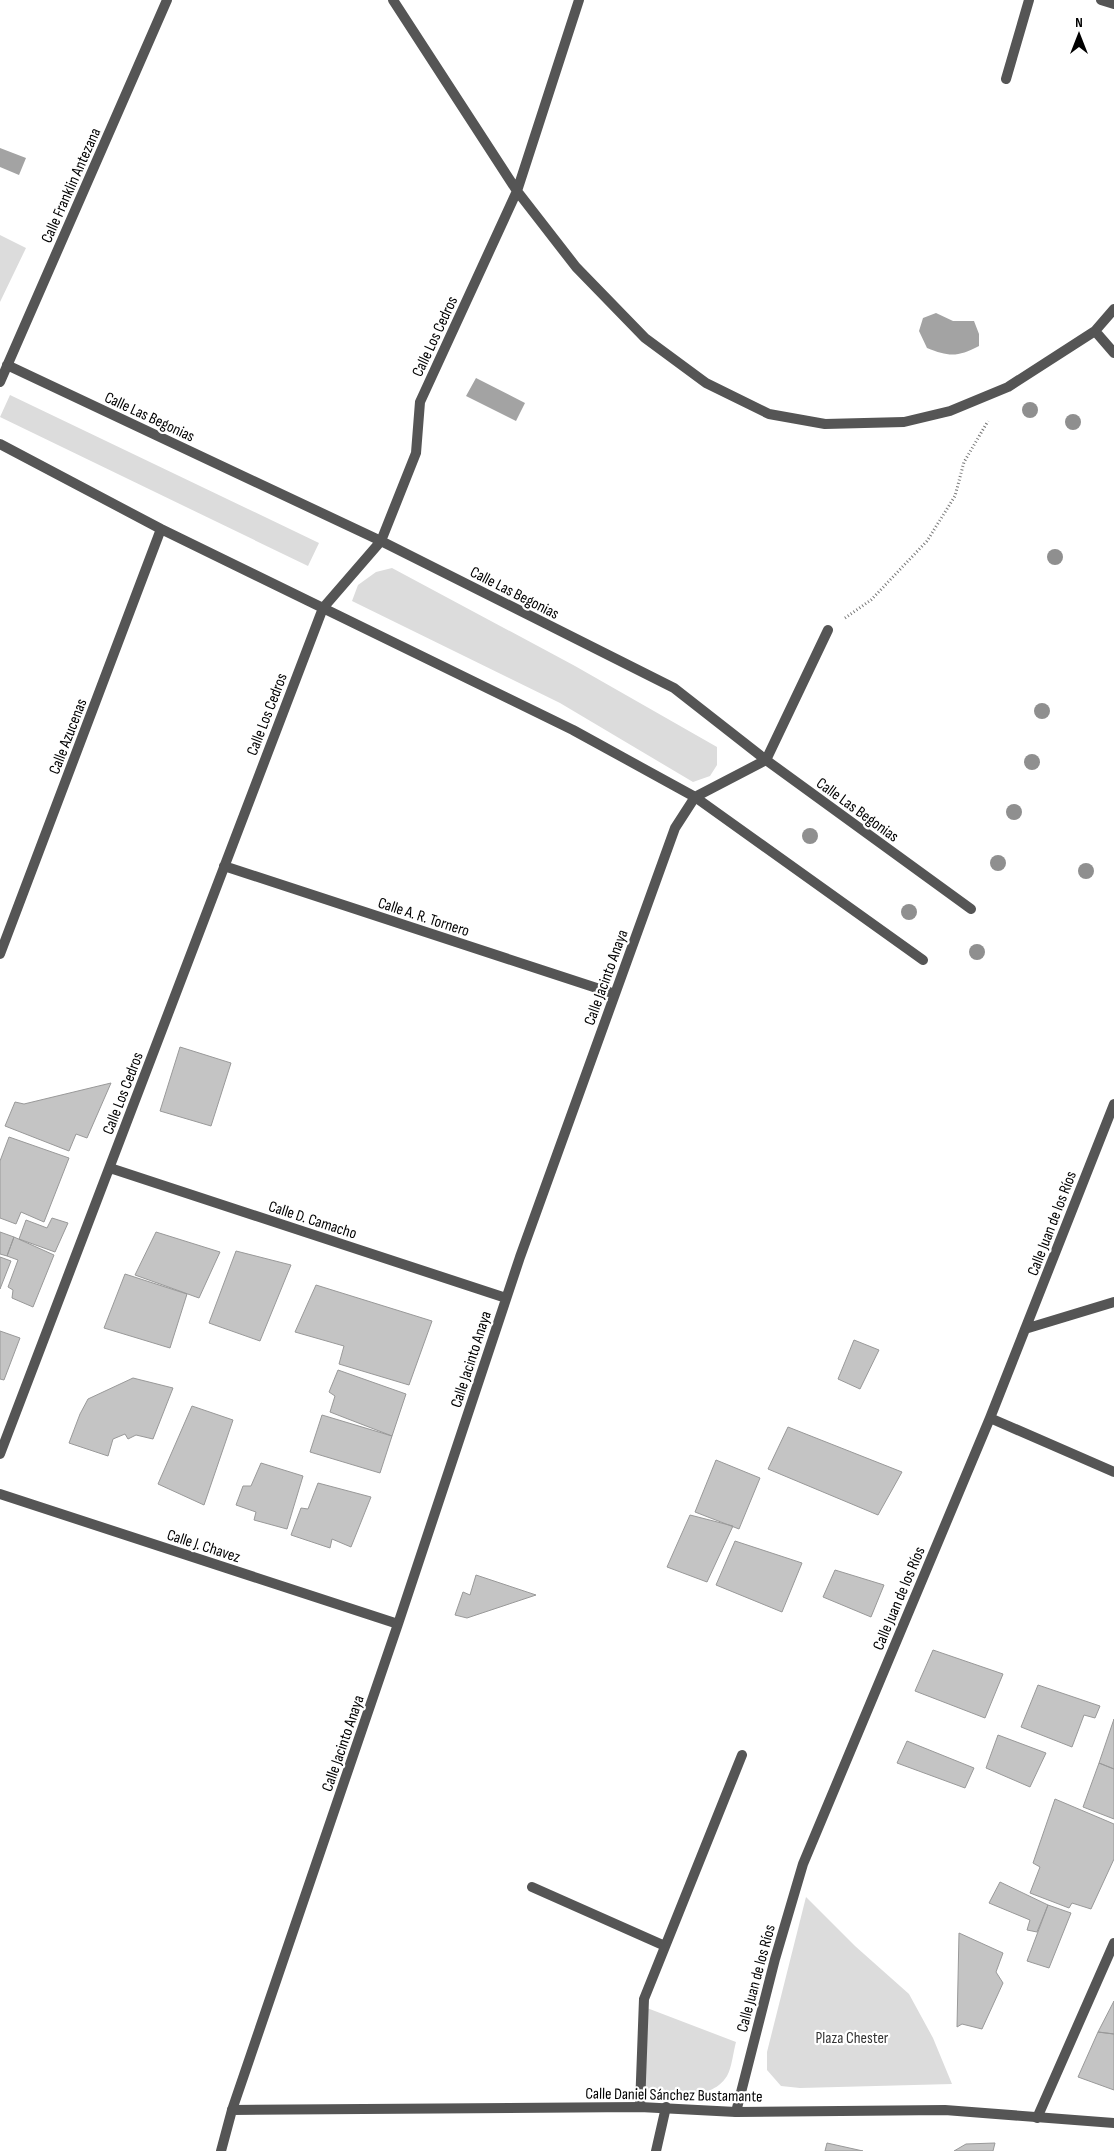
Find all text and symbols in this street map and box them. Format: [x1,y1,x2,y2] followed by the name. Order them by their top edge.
[1054,10,1104,60] north arrow
[1075,14,1083,31] text: N
[37,125,105,246] street label: Calle Franklin Antezana
[408,293,462,380] street label: Calle Los Cedros
[101,388,198,447] street label: Calle Las Begonias
[467,563,562,624] street label: Calle Las Begonias
[243,670,292,758] street label: Calle Los Cedros
[45,696,92,777] street label: Calle Azucenas
[812,774,902,847] street label: Calle Las Begonias
[375,894,472,941] street label: Calle A. R. Tornero
[580,927,633,1028] street label: Calle Jacinto Anaya
[99,1049,148,1137] street label: Calle Los Cedros
[1024,1168,1081,1278] street label: Calle Juan de los Ríos
[266,1197,359,1244] street label: Calle D. Camacho
[447,1309,496,1410] street label: Calle Jacinto Anaya
[164,1526,243,1567] street label: Calle J. Chavez
[869,1544,930,1653] street label: Calle Juan de los Ríos
[318,1693,369,1794] street label: Calle Jacinto Anaya
[733,1922,780,2034] street label: Calle Juan de los Ríos
[816,2029,889,2048] park label: Plaza Chester
[585,2084,763,2107] street label: Calle Daniel Sánchez Bustamante

